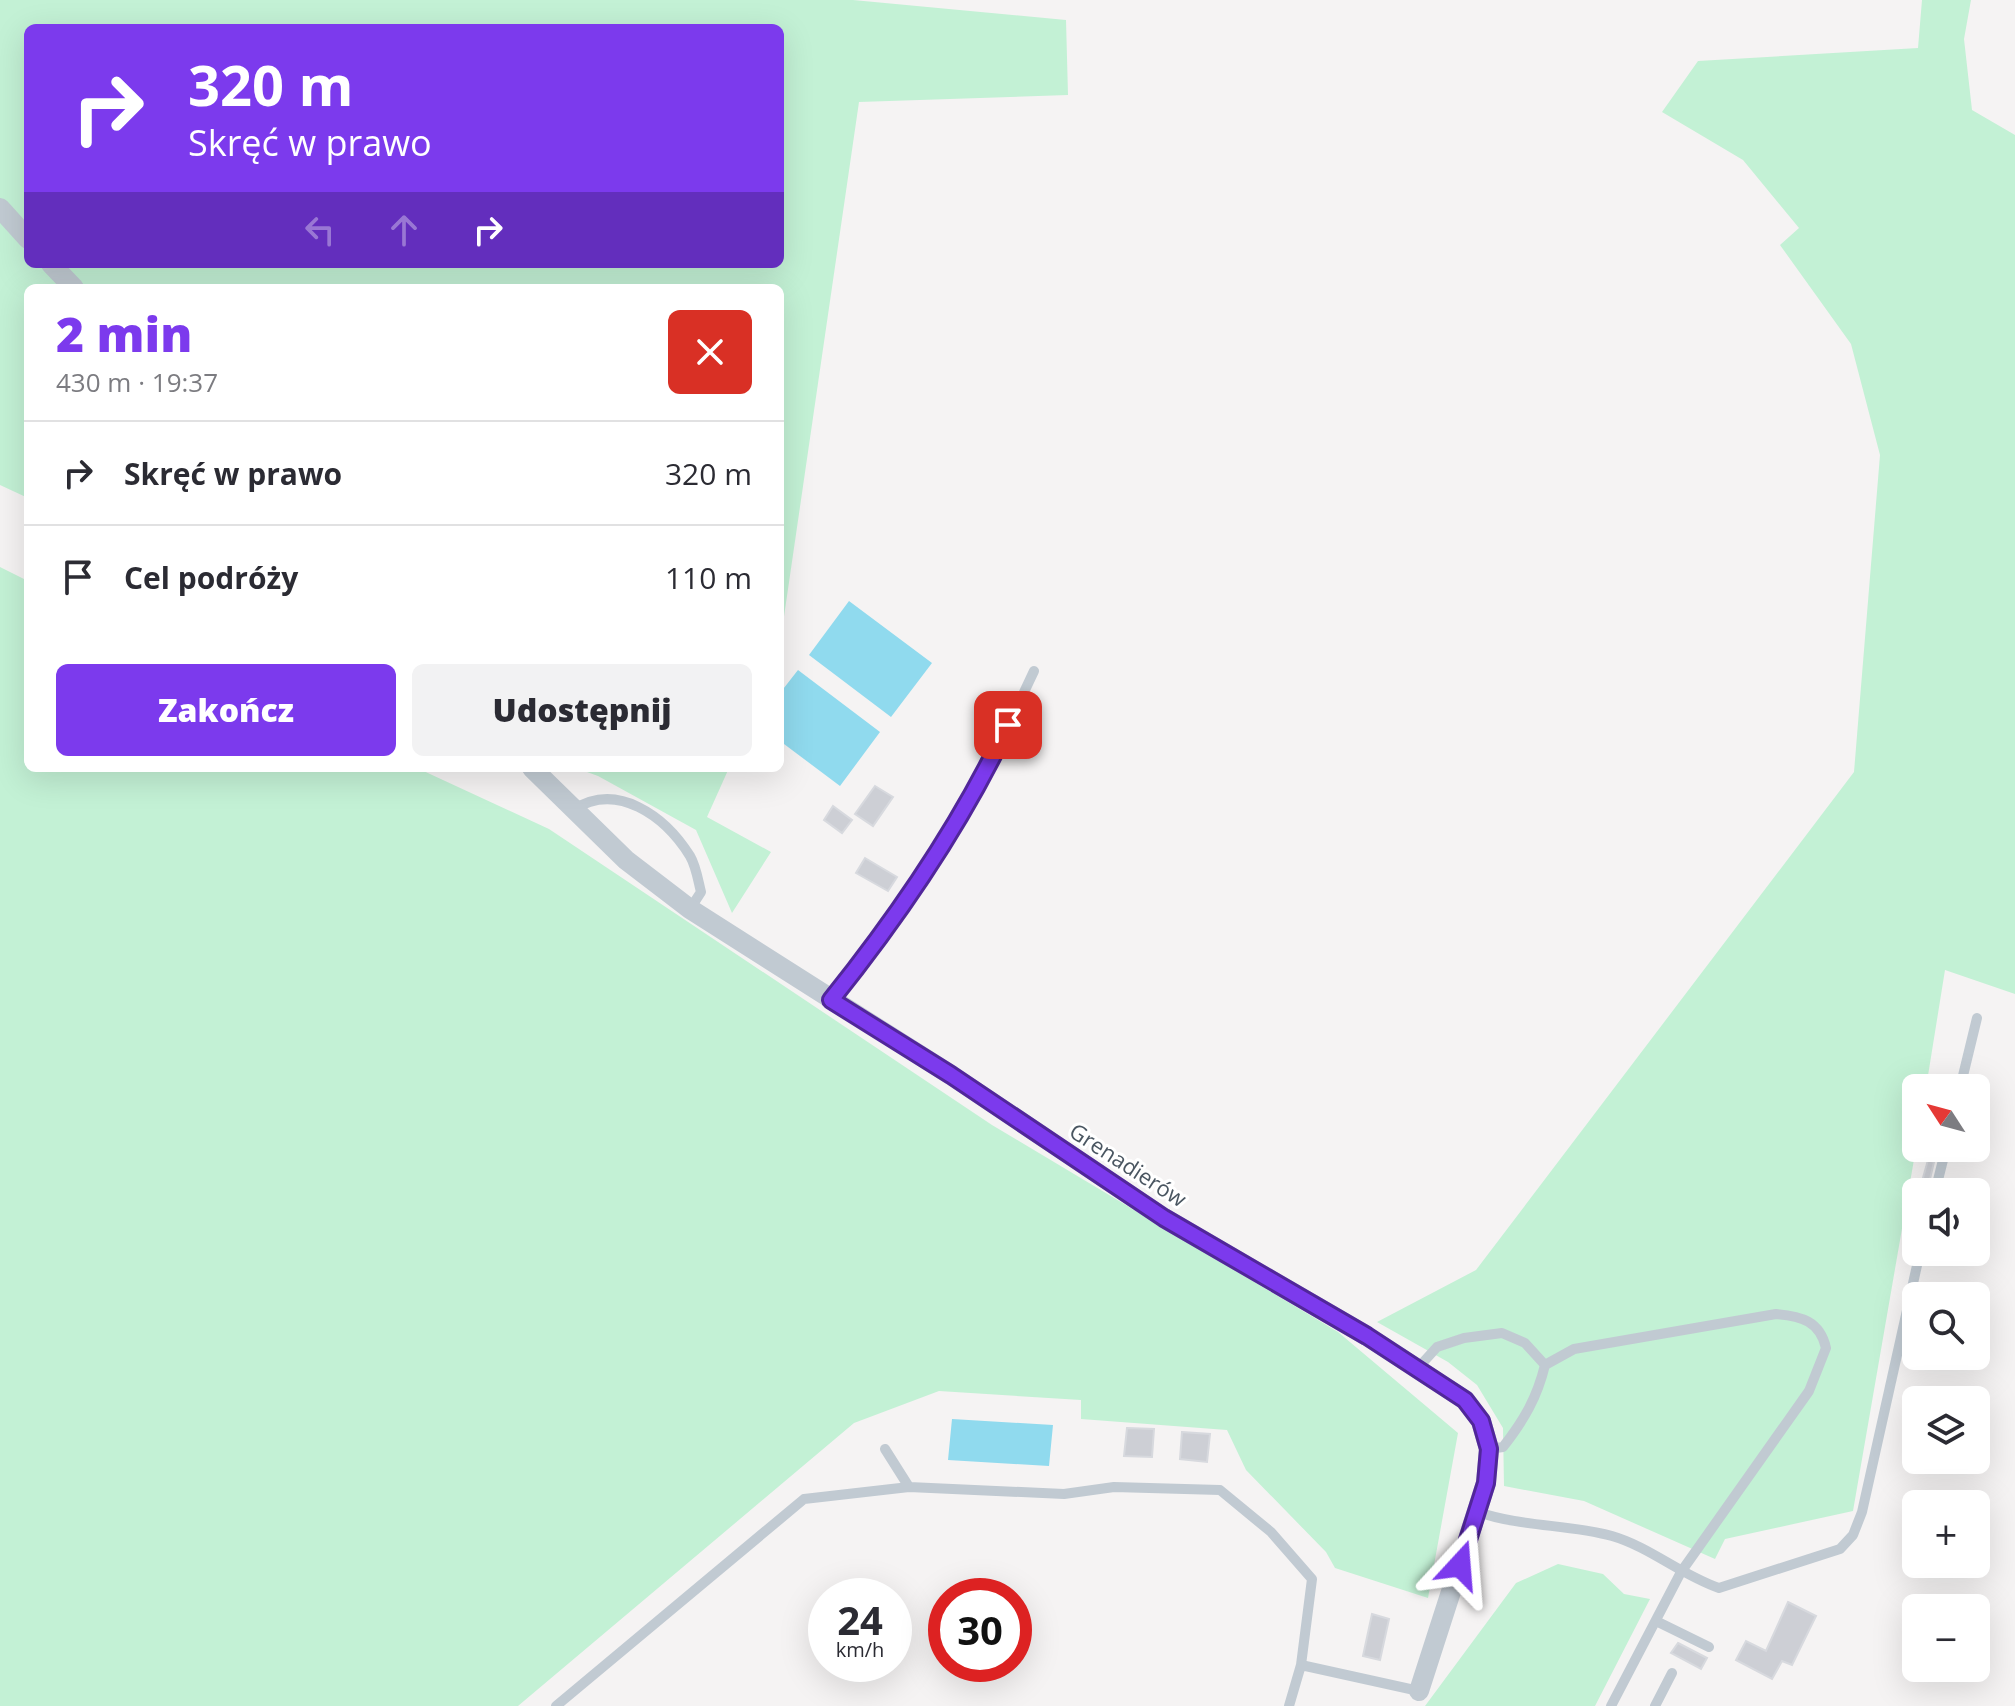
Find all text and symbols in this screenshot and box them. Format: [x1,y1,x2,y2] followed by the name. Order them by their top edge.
[188,46,354,122] text: 320 m
[56,56,160,160] icon: right
[188,118,432,167] text: Skręć w prawo
[298,208,342,252] icon: left
[382,208,426,252] icon: ahead
[466,208,510,252] icon: right
[56,301,192,366] text: 2 min
[668,310,752,394] button: close
[56,364,218,400] text: 430 m · 19:37
[56,451,100,495] icon: right
[124,453,342,494] text: Skręć w prawo
[665,453,752,494] text: 320 m
[56,555,100,599] icon: arrive
[124,557,298,598] text: Cel podróży
[665,557,752,598] text: 110 m
[56,664,396,756] button: Zakończ
[412,664,752,756] button: Udostępnij
[974,691,1042,759] pin
[986,703,1030,747] icon: arrive
[1902,1074,1990,1162] north arrow
[1902,1074,1990,1682] map controls
[1064,1115,1193,1213] street label: Grenadierów
[1902,1178,1990,1266] button: sound
[1902,1282,1990,1370] button: search
[1902,1386,1990,1474] button: layers
[1902,1490,1990,1578] button: +
[1418,1523,1502,1607] position arrow
[928,1578,1032,1682] speed limit sign: 30
[837,1592,883,1647] text: 24
[1902,1594,1990,1682] button: −
[836,1636,884,1663] text: km/h

